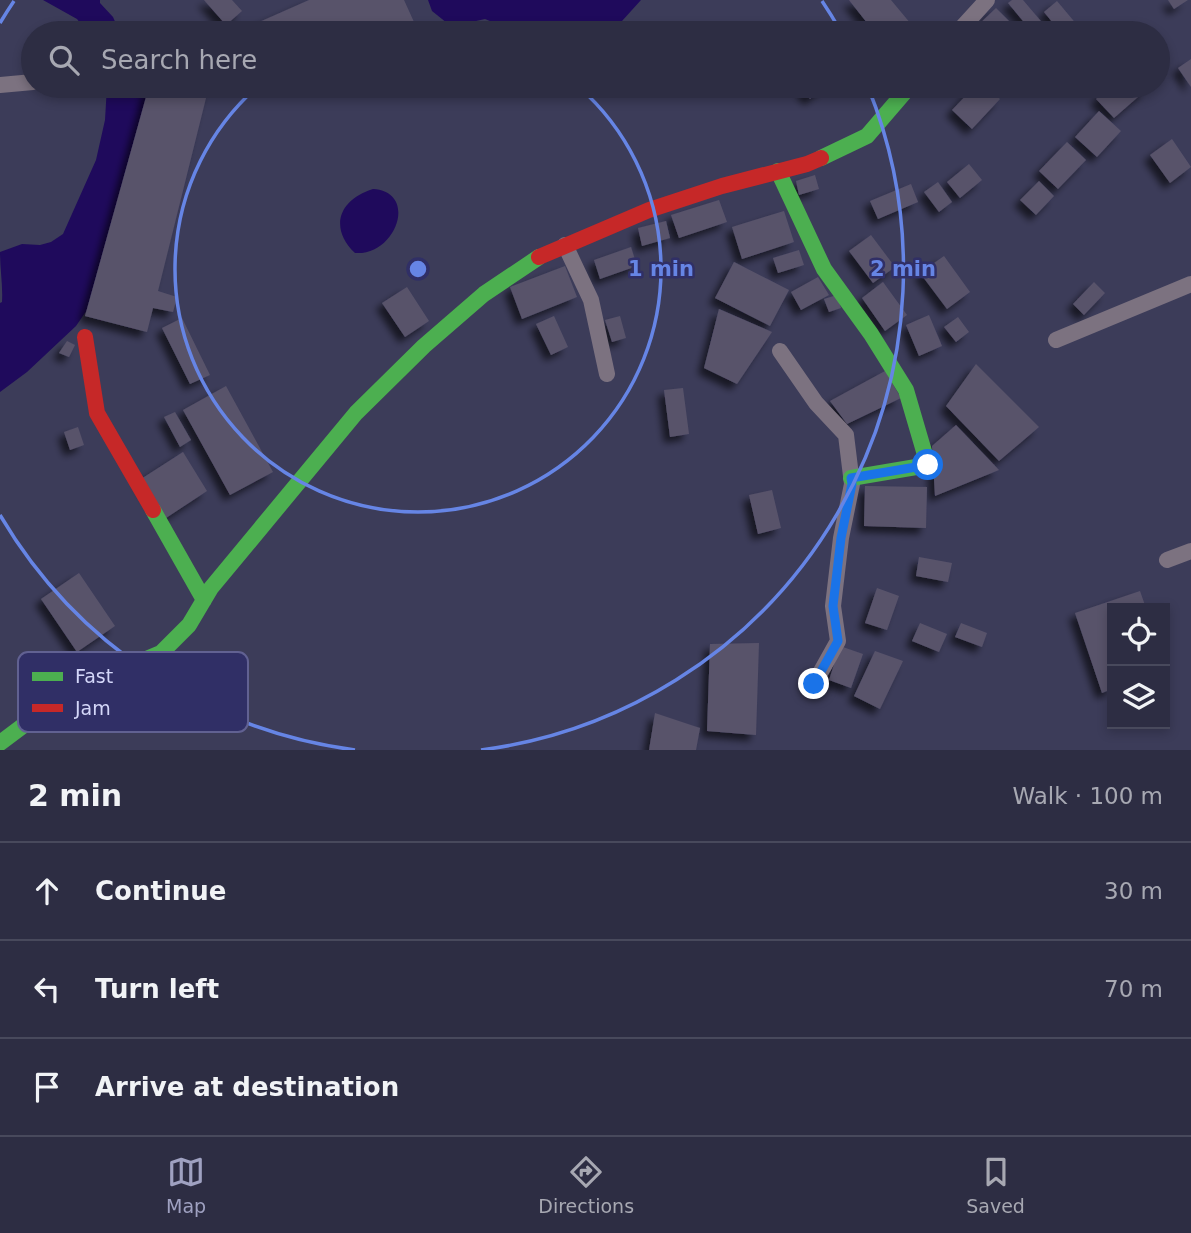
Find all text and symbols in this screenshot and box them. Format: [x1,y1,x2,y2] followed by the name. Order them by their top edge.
[21,21,1170,98] search box
[45,41,83,79] icon: search
[101,45,257,75] text: Search here
[406,257,430,281] centre of rings
[628,257,694,281] text: 1 min
[870,257,936,281] text: 2 min
[912,449,943,480] route start
[1107,603,1170,729] map controls
[1107,603,1170,666] button: locate
[18,652,248,732] legend
[75,665,113,687] text: Fast
[1107,666,1170,729] button: layers
[798,668,829,699] route end
[74,697,111,719] text: Jam
[28,778,122,813] text: 2 min
[1012,783,1163,809] text: Walk · 100 m
[28,872,66,910] icon: ahead
[95,876,226,906] text: Continue
[1104,878,1163,904] text: 30 m
[28,970,66,1008] icon: left
[95,974,219,1004] text: Turn left
[1104,976,1163,1002] text: 70 m
[28,1068,66,1106] icon: arrive
[95,1072,399,1102] text: Arrive at destination
[166,1153,206,1217] tab: Map
[538,1153,634,1217] tab: Directions
[966,1153,1025,1217] tab: Saved

